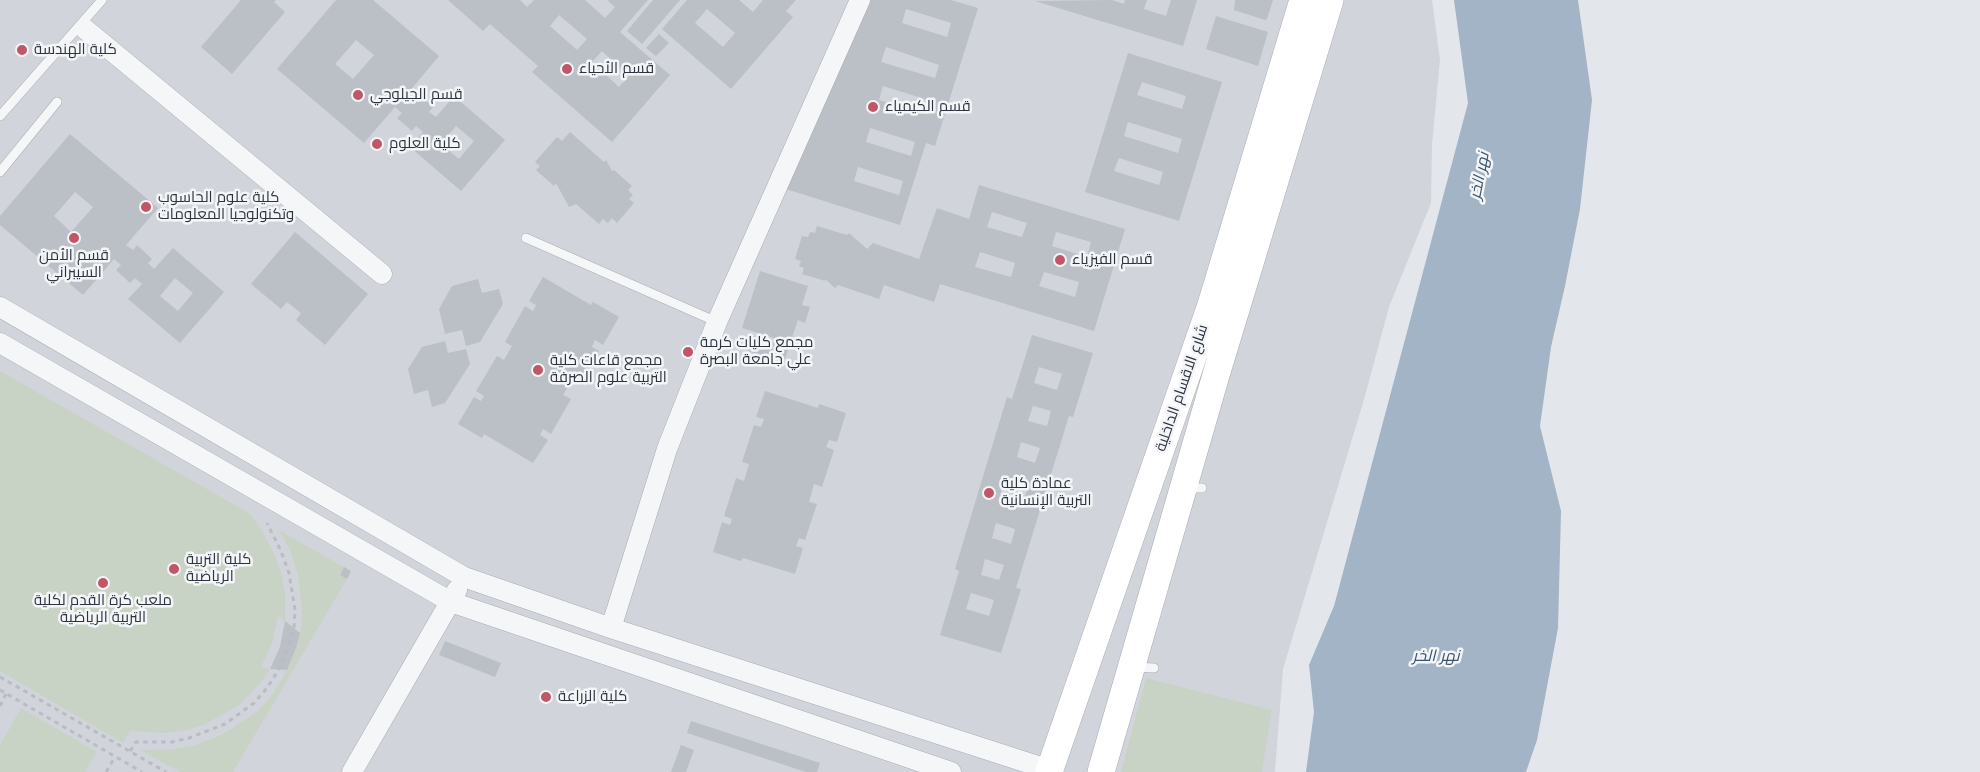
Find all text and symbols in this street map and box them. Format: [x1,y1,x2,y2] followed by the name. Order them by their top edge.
[34,41,117,59] place label: كلية الهندسة
[15,43,29,57] marker: كلية الهندسة
[579,60,654,78] place label: قسم الأحياء
[560,62,574,76] marker: قسم الأحياء
[370,86,463,104] place label: قسم الجيلوجي
[351,88,365,102] marker: قسم الجيلوجي
[885,98,971,116] place label: قسم الكيمياء
[866,100,880,114] marker: قسم الكيمياء
[389,135,461,153] place label: كلية العلوم
[370,137,384,151] marker: كلية العلوم
[1466,151,1494,201] water label: نهر الخر
[158,189,294,224] place label: كلية علوم الحاسوب وتكنولوجيا المعلومات
[139,200,153,214] marker: كلية علوم الحاسوب وتكنولوجيا المعلومات
[67,231,81,245] marker: قسم الأمن السيبراني
[39,247,109,282] place label: قسم الأمن السيبراني
[1072,251,1153,269] place label: قسم الفيزياء
[1053,253,1067,267] marker: قسم الفيزياء
[1152,322,1212,454] street label: شارع الاقسام الداخلية
[700,334,813,369] place label: مجمع كليات كرمة علي جامعة البصرة
[681,345,695,359] marker: مجمع كليات كرمة علي جامعة البصرة
[550,352,667,387] place label: مجمع قاعات كلية التربية علوم الصرفة
[531,363,545,377] marker: مجمع قاعات كلية التربية علوم الصرفة
[1001,475,1091,510] place label: عمادة كلية التربية الإنسانية
[982,486,996,500] marker: عمادة كلية التربية الإنسانية
[186,551,251,586] place label: كلية التربية الرياضية
[167,562,181,576] marker: كلية التربية الرياضية
[96,576,110,590] marker: ملعب كرة القدم لكلية التربية الرياضية
[34,592,172,627] place label: ملعب كرة القدم لكلية التربية الرياضية
[1412,647,1460,667] water label: نهر الخر
[558,688,627,706] place label: كلية الزراعة
[539,690,553,704] marker: كلية الزراعة

